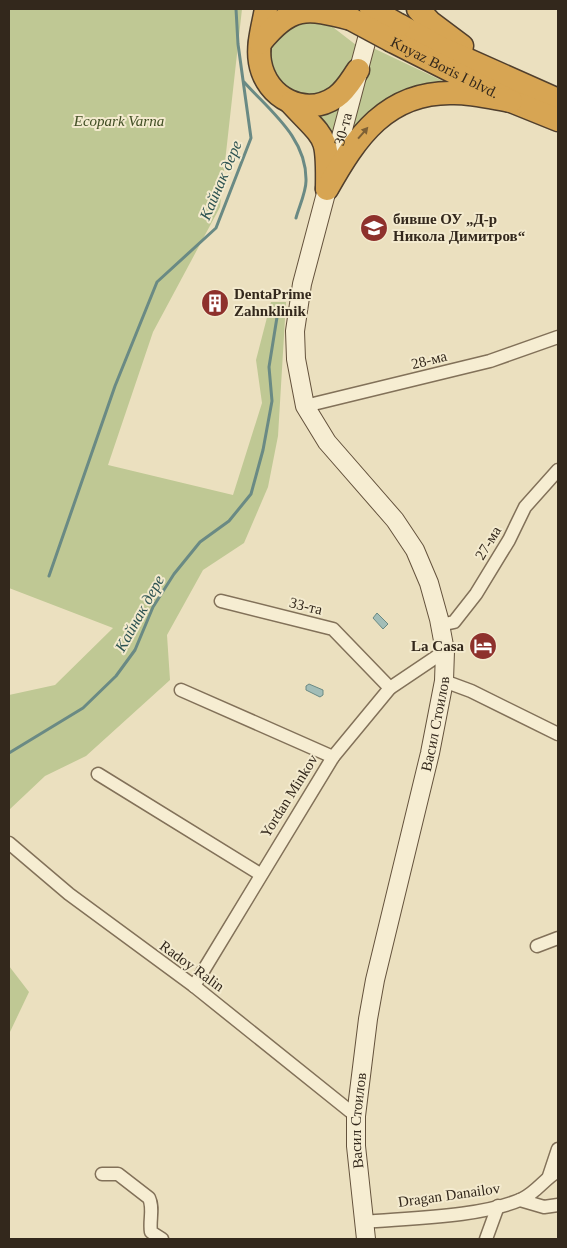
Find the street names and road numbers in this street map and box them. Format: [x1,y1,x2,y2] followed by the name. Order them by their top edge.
[388,34,501,101] street label: Knyaz Boris I blvd.
[331,111,355,147] street label: 30-та
[410,348,449,372] street label: 28-ма
[472,523,504,563] street label: 27-ма
[288,594,324,618] street label: 33-та
[418,676,452,773] street label: Васил Стоилов
[257,751,321,840] street label: Yordan Minkov
[157,937,228,995] street label: Radoy Ralin
[348,1072,369,1169] street label: Васил Стоилов
[397,1180,502,1210] street label: Dragan Danailov

